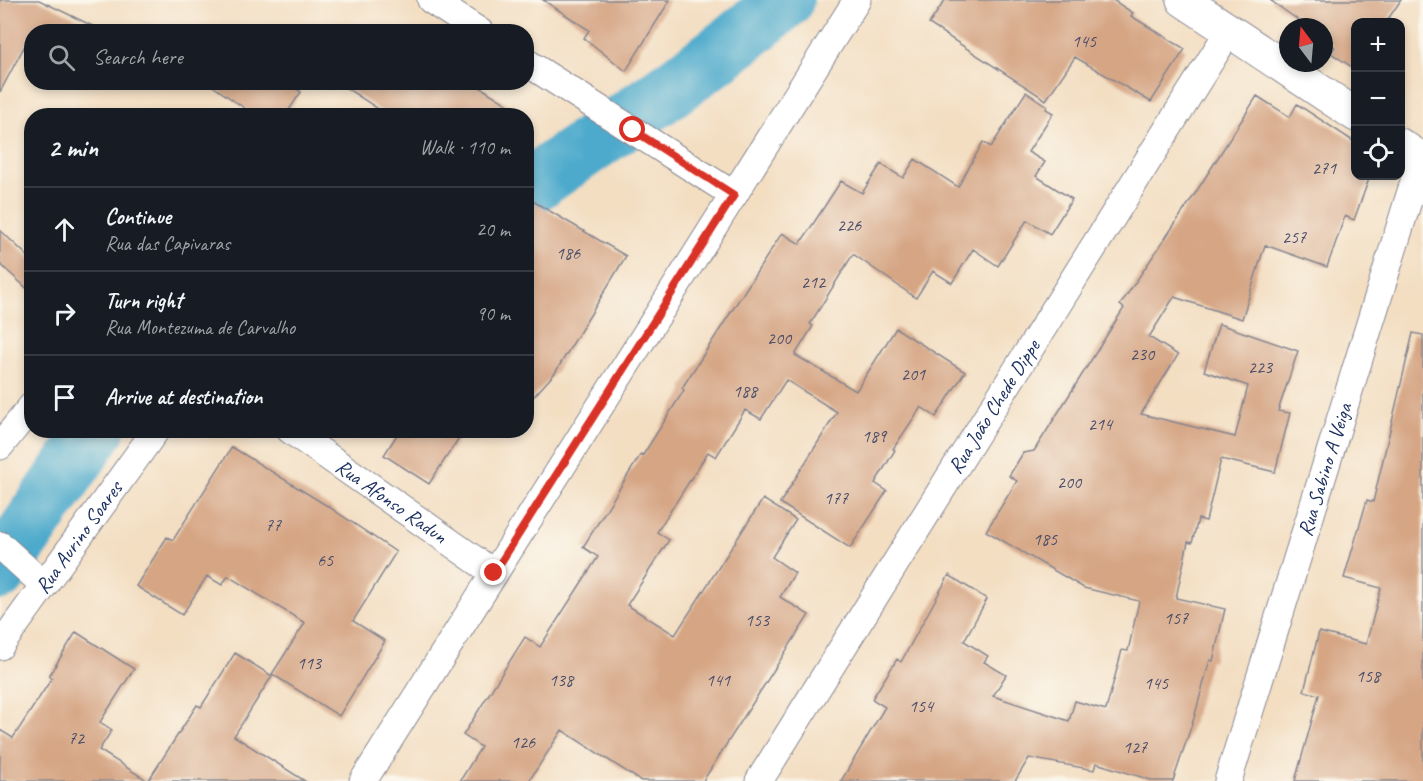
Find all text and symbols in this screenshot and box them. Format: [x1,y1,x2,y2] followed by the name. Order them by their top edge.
[1279,18,1333,72] north arrow
[1351,18,1405,180] map controls
[1351,18,1405,72] button: +
[24,24,534,90] search box
[1072,30,1097,52] house number: 145
[45,41,78,74] icon: search
[93,43,183,71] text: Search here
[1351,72,1405,126] button: −
[619,116,645,142] route start
[1351,126,1405,180] button: locate
[48,131,98,164] text: 2 min
[420,135,510,160] text: Walk · 110 m
[1312,157,1337,179] house number: 271
[105,203,171,231] text: Continue
[48,213,81,246] icon: ahead
[837,214,862,236] house number: 226
[476,217,510,242] text: 20 m
[1282,226,1307,248] house number: 257
[105,231,230,256] text: Rua das Capivaras
[556,242,581,264] house number: 186
[801,271,827,293] house number: 212
[105,287,182,315] text: Turn right
[48,297,81,330] icon: right
[476,301,510,326] text: 90 m
[105,315,295,340] text: Rua Montezuma de Carvalho
[767,327,793,349] house number: 200
[942,334,1046,478] street label: Rua João Chede Dippe
[1130,343,1156,365] house number: 230
[1248,356,1274,378] house number: 223
[901,363,926,385] house number: 201
[733,380,759,402] house number: 188
[48,381,81,414] icon: arrive
[105,383,262,411] text: Arrive at destination
[1292,398,1358,539] street label: Rua Sabino A Veiga
[1088,413,1114,435] house number: 214
[862,425,888,447] house number: 189
[331,453,453,549] street label: Rua Afonso Radun
[1057,471,1083,493] house number: 200
[29,475,129,599] street label: Rua Aurino Soares
[824,487,849,509] house number: 177
[265,514,282,536] house number: 77
[1033,528,1058,550] house number: 185
[317,549,334,571] house number: 65
[480,559,506,585] route end
[1164,607,1189,629] house number: 157
[745,609,771,631] house number: 153
[297,652,323,674] house number: 113
[1356,665,1382,687] house number: 158
[549,669,575,691] house number: 138
[706,669,731,691] house number: 141
[1144,672,1169,694] house number: 145
[909,695,935,717] house number: 154
[68,727,86,749] house number: 72
[511,731,536,753] house number: 126
[1123,736,1148,758] house number: 127

